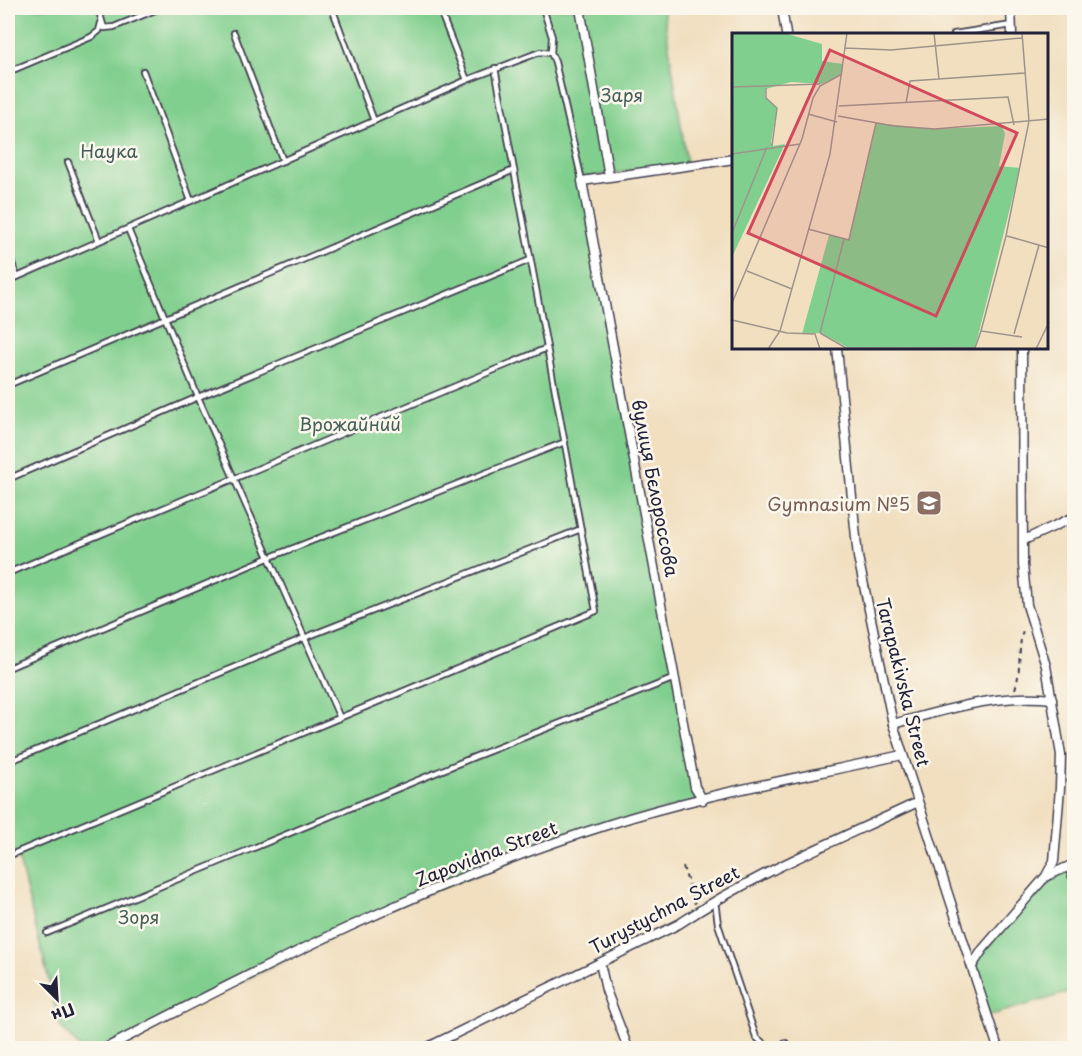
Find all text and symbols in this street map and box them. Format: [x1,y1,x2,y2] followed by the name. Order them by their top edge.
[732,33,1049,350] inset map
[601,81,643,108] park label: Заря
[80,137,138,164] park label: Наука
[626,397,687,580] street label: вулиця Бєлороссова
[299,410,401,437] park label: Врожайний
[914,488,944,518] school or university icon: Gymnasium №5
[767,490,910,517] place label: Gymnasium №5
[870,595,938,769] street label: Tarapakivska Street
[411,813,561,893] street label: Zapovidna Street
[584,858,744,960] street label: Turystychna Street
[118,903,160,930] park label: Зоря
[27,969,87,1029] north arrow
[48,998,79,1029] text: Пн

